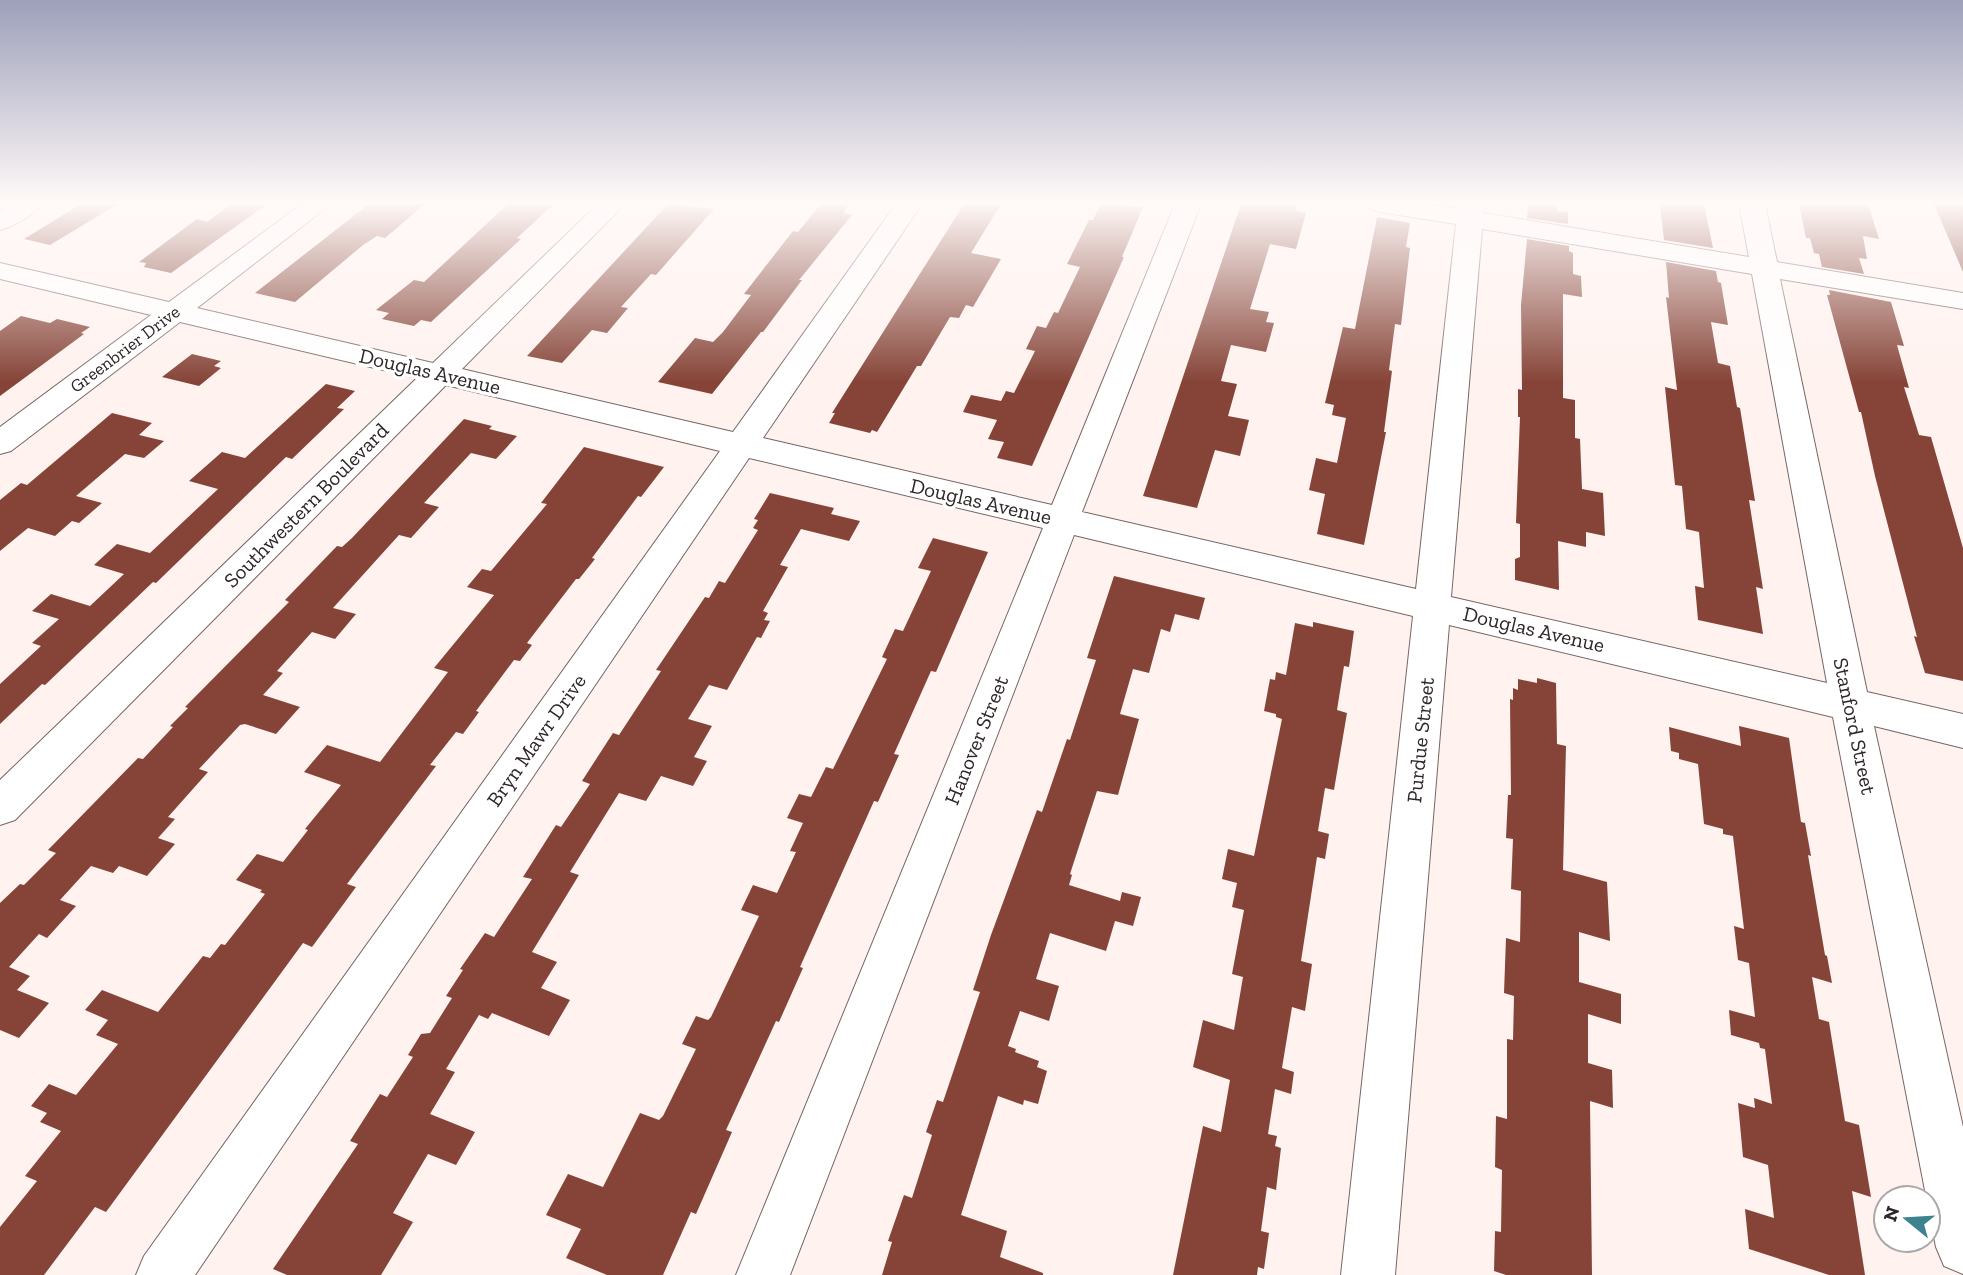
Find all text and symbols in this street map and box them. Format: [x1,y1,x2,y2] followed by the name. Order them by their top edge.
[66,301,184,397] street label: Greenbrier Drive
[357,343,503,399] street label: Douglas Avenue
[218,417,394,593] street label: Southwestern Boulevard
[908,473,1054,529] street label: Douglas Avenue
[1461,601,1607,657] street label: Douglas Avenue
[1828,655,1882,797] street label: Stanford Street
[481,669,591,811] street label: Bryn Mawr Drive
[939,672,1013,808] street label: Hanover Street
[1401,676,1439,804] street label: Purdue Street
[1872,1184,1942,1254] north arrow
[1878,1203,1904,1224] text: N

